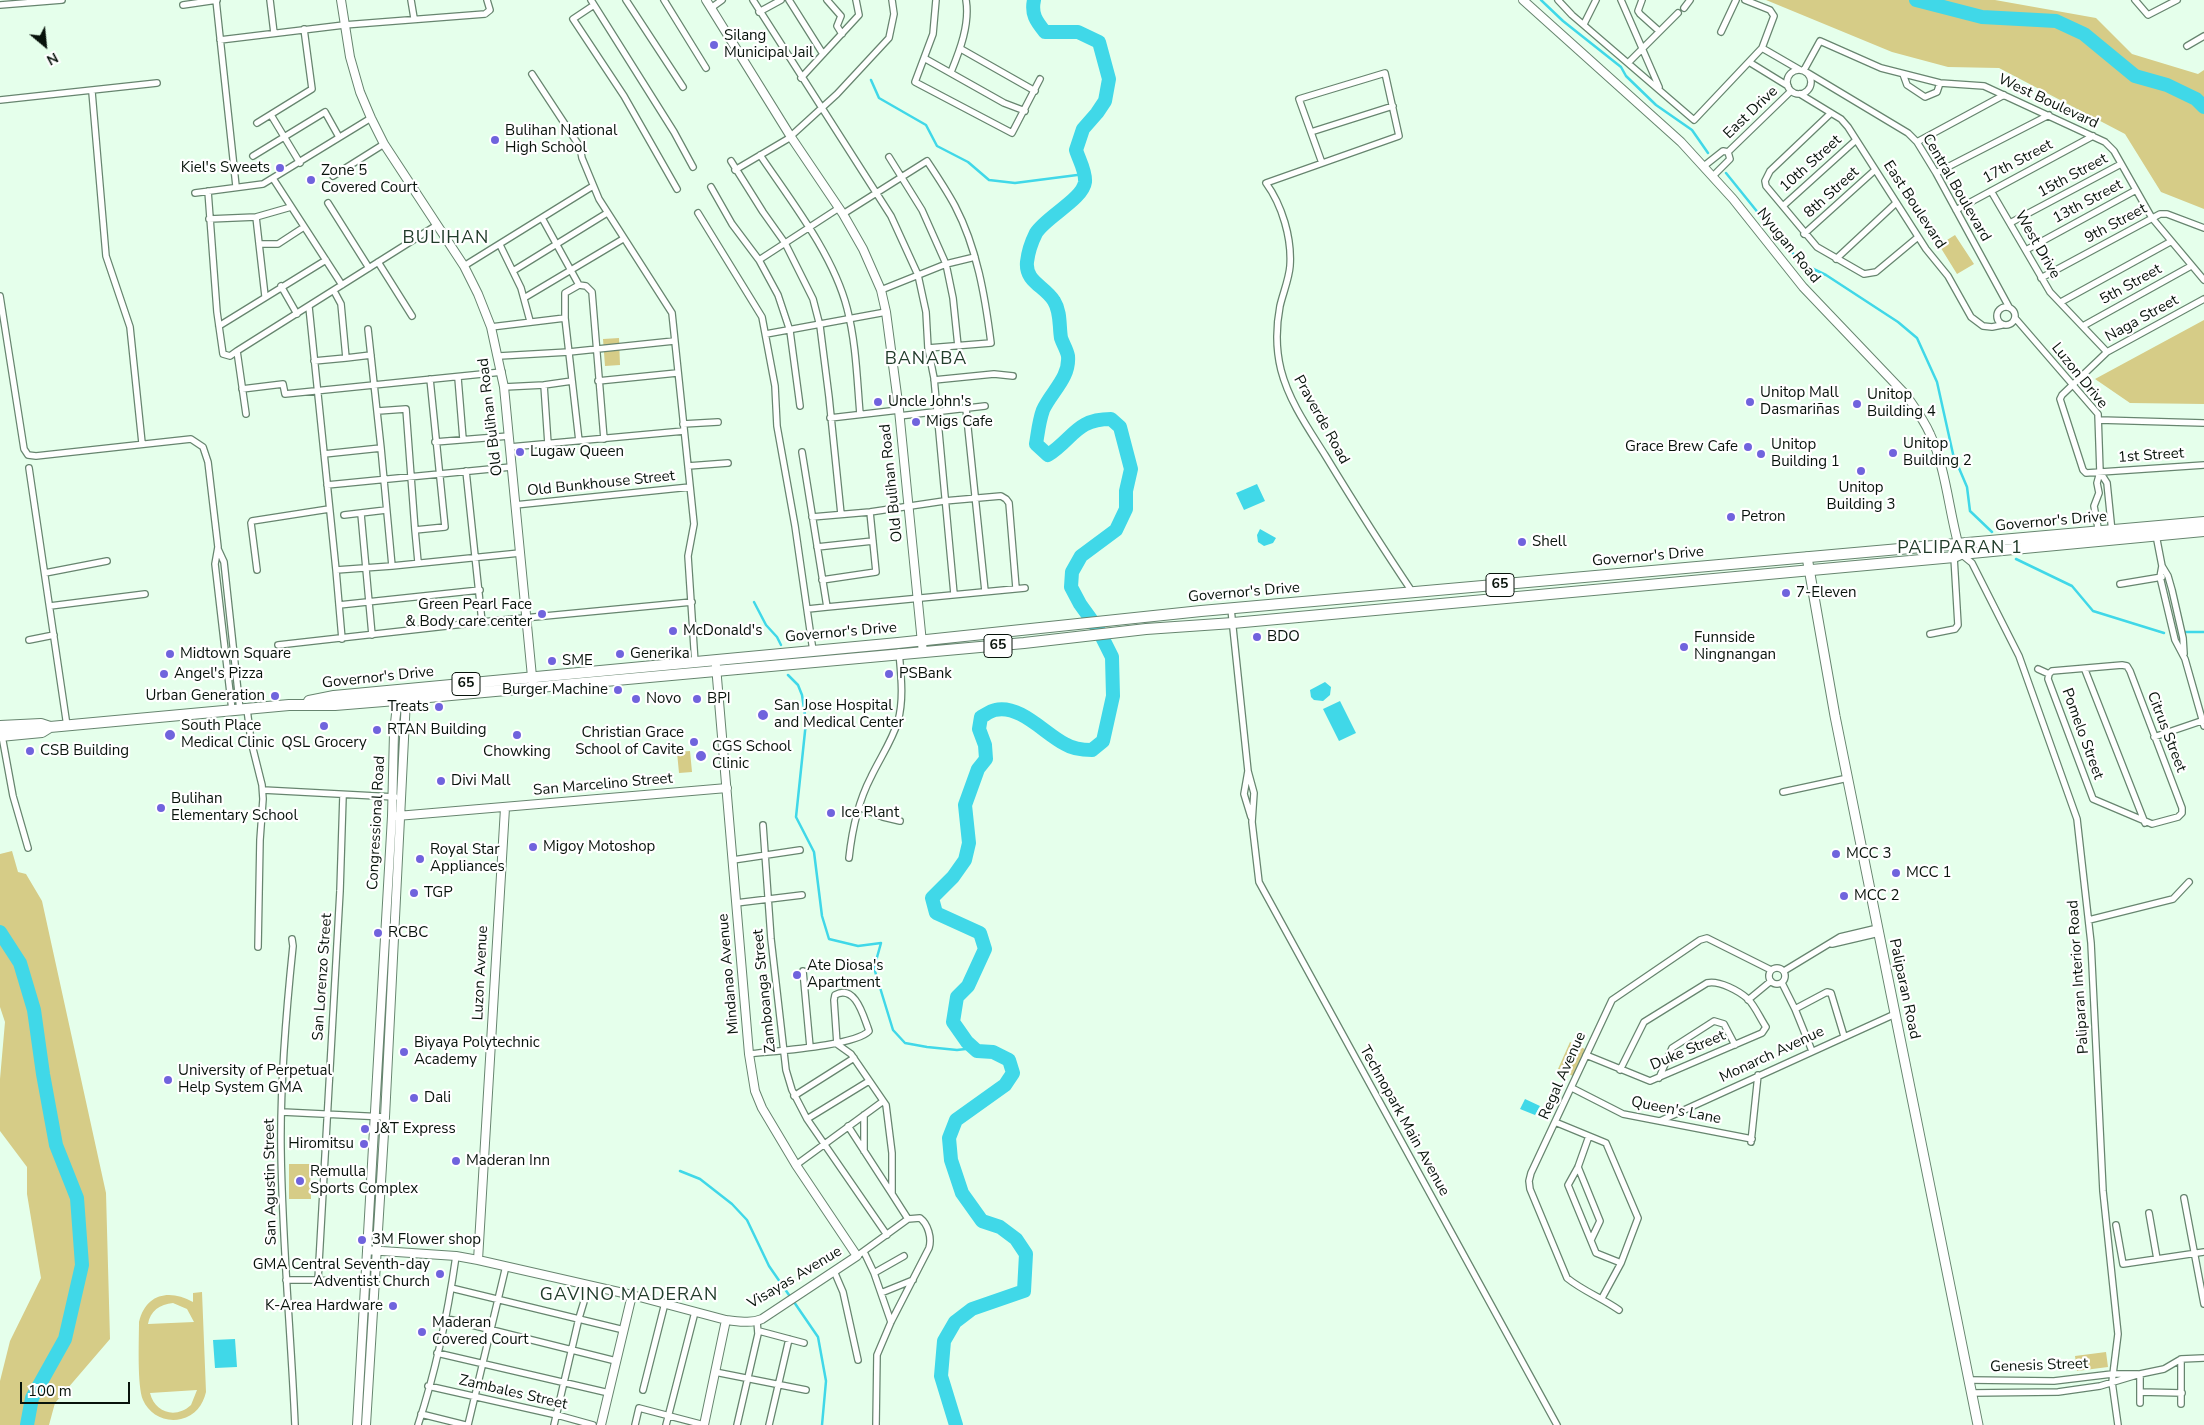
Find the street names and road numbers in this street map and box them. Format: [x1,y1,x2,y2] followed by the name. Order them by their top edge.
[1995,71,2101,133] street label: West Boulevard
[1720,83,1782,143] street label: East Drive
[1918,131,1994,245] street label: Central Boulevard
[1777,132,1845,196] street label: 10th Street
[1980,136,2056,188] street label: 17th Street
[2035,150,2111,202] street label: 15th Street
[1879,158,1949,252] street label: East Boulevard
[1801,164,1863,222] street label: 8th Street
[2050,176,2126,228] street label: 13th Street
[2082,200,2150,248] street label: 9th Street
[1752,205,1824,287] street label: Nyugan Road
[2010,208,2064,282] street label: West Drive
[2097,261,2165,309] street label: 5th Street
[2102,292,2182,346] street label: Naga Street
[2047,339,2111,413] street label: Luzon Drive
[475,357,507,477] street label: Old Bulihan Road
[1289,372,1353,468] street label: Praverde Road
[877,423,907,543] street label: Old Bulihan Road
[2117,445,2185,467] street label: 1st Street
[526,467,676,501] street label: Old Bunkhouse Street
[1994,508,2108,536] street label: Governor's Drive
[1591,543,1705,571] street label: Governor's Drive
[1486,574,1514,596] road number: 65
[1187,579,1301,607] street label: Governor's Drive
[784,619,898,647] street label: Governor's Drive
[984,634,1012,658] road number: 65
[321,663,435,693] street label: Governor's Drive
[452,672,480,696] road number: 65
[2057,686,2107,782] street label: Pomelo Street
[2142,689,2190,775] street label: Citrus Street
[364,755,390,891] street label: Congressional Road
[533,770,673,800] street label: San Marcelino Street
[2065,899,2093,1055] street label: Paliparan Interior Road
[310,913,336,1041] street label: San Lorenzo Street
[715,913,743,1035] street label: Mindanao Avenue
[470,925,492,1021] street label: Luzon Avenue
[750,928,780,1054] street label: Zamboanga Street
[1885,937,1923,1041] street label: Paliparan Road
[1717,1023,1827,1087] street label: Monarch Avenue
[1648,1027,1728,1075] street label: Duke Street
[1536,1029,1590,1123] street label: Regal Avenue
[1355,1043,1453,1199] street label: Technopark Main Avenue
[1629,1093,1723,1129] street label: Queen's Lane
[261,1118,281,1246] street label: San Agustin Street
[745,1243,845,1313] street label: Visayas Avenue
[1990,1355,2088,1377] street label: Genesis Street
[457,1372,569,1414] street label: Zambales Street

